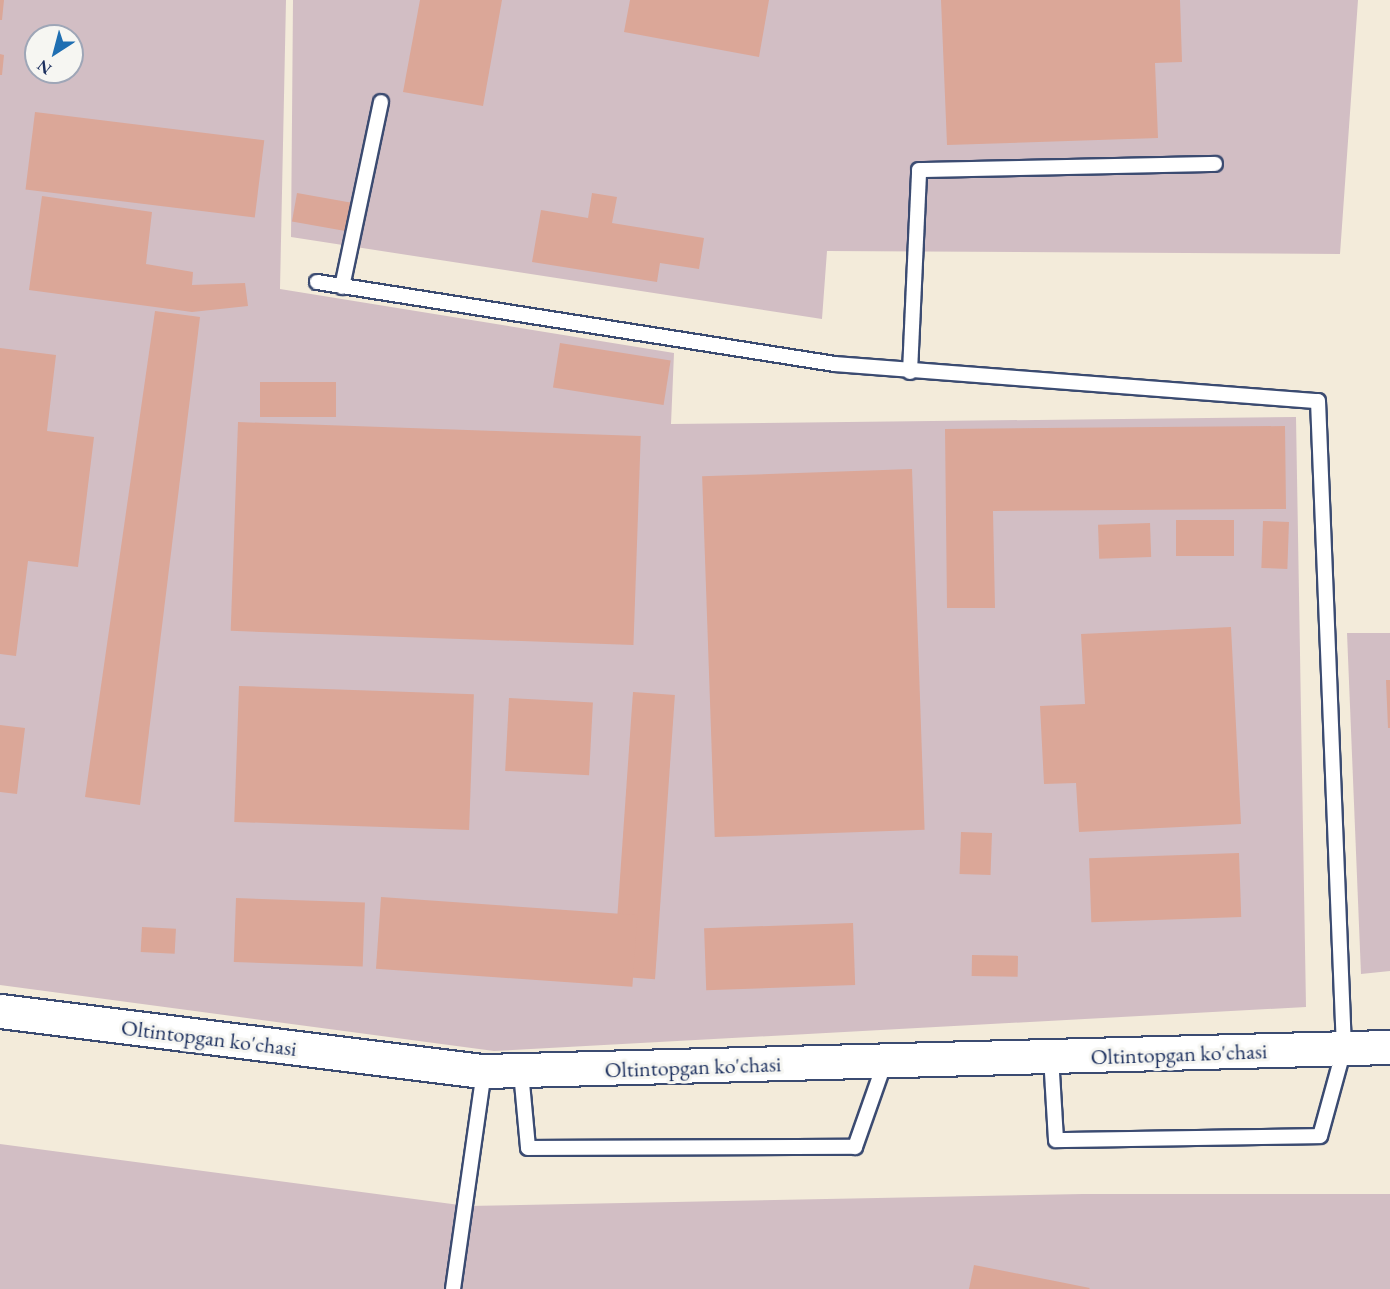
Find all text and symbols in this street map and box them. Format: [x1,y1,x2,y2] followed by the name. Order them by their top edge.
[24,24,84,84] north arrow
[33,55,56,80] text: N
[120,1014,298,1062] street label: Oltintopgan ko'chasi
[1090,1038,1268,1070] street label: Oltintopgan ko'chasi
[604,1051,782,1083] street label: Oltintopgan ko'chasi

